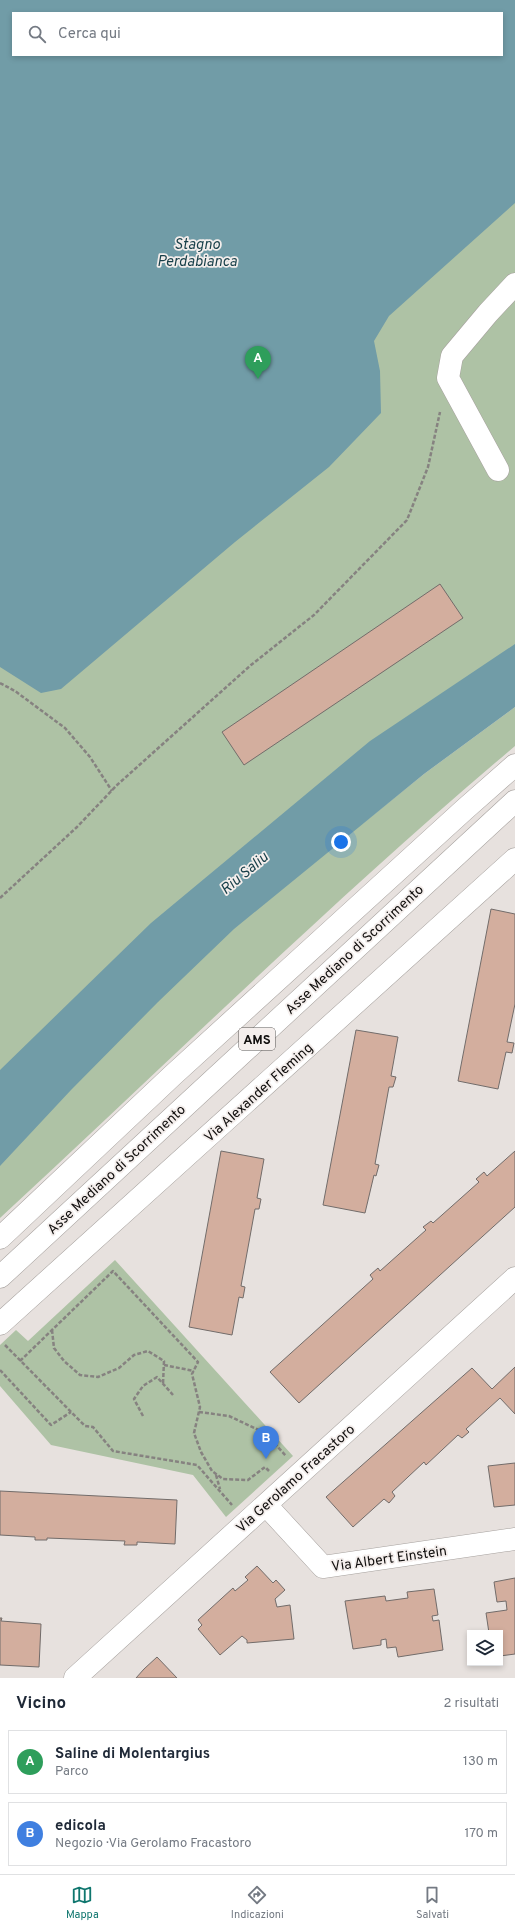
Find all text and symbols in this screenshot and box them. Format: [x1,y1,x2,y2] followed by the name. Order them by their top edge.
[12,12,503,56] search box
[26,23,48,45] icon: search
[58,25,121,44] text: Cerca qui
[157,236,237,272] water label: Stagno Perdabianca
[245,346,271,379] pin: A
[331,832,351,852] your location
[217,848,273,900] water label: Riu Saliu
[282,881,428,1019] street label: Asse Mediano di Scorrimento
[239,1028,275,1050] road number: AMS
[201,1040,317,1146] street label: Via Alexander Fleming
[44,1101,190,1239] street label: Asse Mediano di Scorrimento
[233,1421,359,1537] street label: Via Gerolamo Fracastoro
[253,1426,279,1459] pin: B
[330,1543,448,1576] street label: Via Albert Einstein
[467,1630,503,1666] map controls
[467,1630,503,1666] button: layers
[16,1693,66,1715] text: Vicino
[444,1696,499,1712] text: 2 risultati
[55,1745,210,1764] text: Saline di Molentargius
[25,1754,35,1770] text: A
[463,1754,498,1770] text: 130 m
[55,1764,89,1780] text: Parco
[55,1817,106,1836] text: edicola
[26,1826,34,1842] text: B
[464,1826,498,1842] text: 170 m
[55,1836,252,1852] text: Negozio · Via Gerolamo Fracastoro
[66,1884,99,1922] tab: Mappa
[231,1884,284,1922] tab: Indicazioni
[416,1884,449,1922] tab: Salvati

